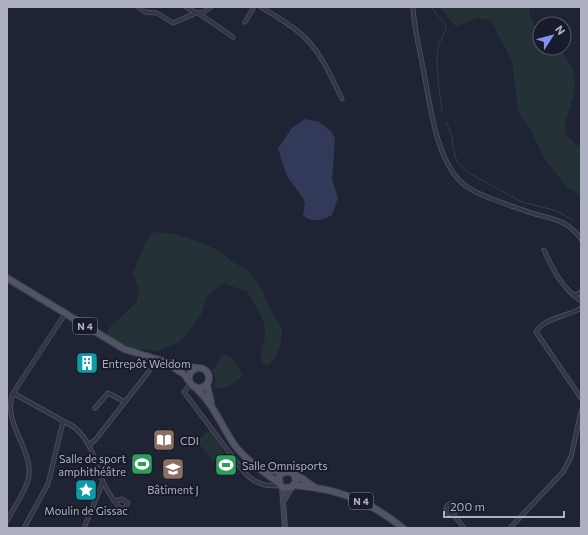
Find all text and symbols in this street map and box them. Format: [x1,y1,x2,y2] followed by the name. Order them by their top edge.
[532,16,572,56] north arrow
[553,23,568,37] text: N
[73,318,97,334] road number: N 4
[74,350,100,376] building icon: Entrepôt Weldom
[102,357,191,370] place label: Entrepôt Weldom
[151,427,177,453] library icon: CDI
[180,434,199,447] place label: CDI
[129,451,155,477] sports icon: Salle de sport amphithéâtre
[58,452,126,478] place label: Salle de sport amphithéâtre
[213,452,239,478] sports icon: Salle Omnisports
[160,456,186,482] school or university icon: Bâtiment J
[242,459,327,472] place label: Salle Omnisports
[73,477,99,503] place icon: Moulin de Gissac
[147,483,199,497] place label: Bâtiment J
[349,493,373,509] road number: N 4
[444,493,564,519] scale bar
[450,499,485,513] text: 200 m
[44,504,128,517] place label: Moulin de Gissac

